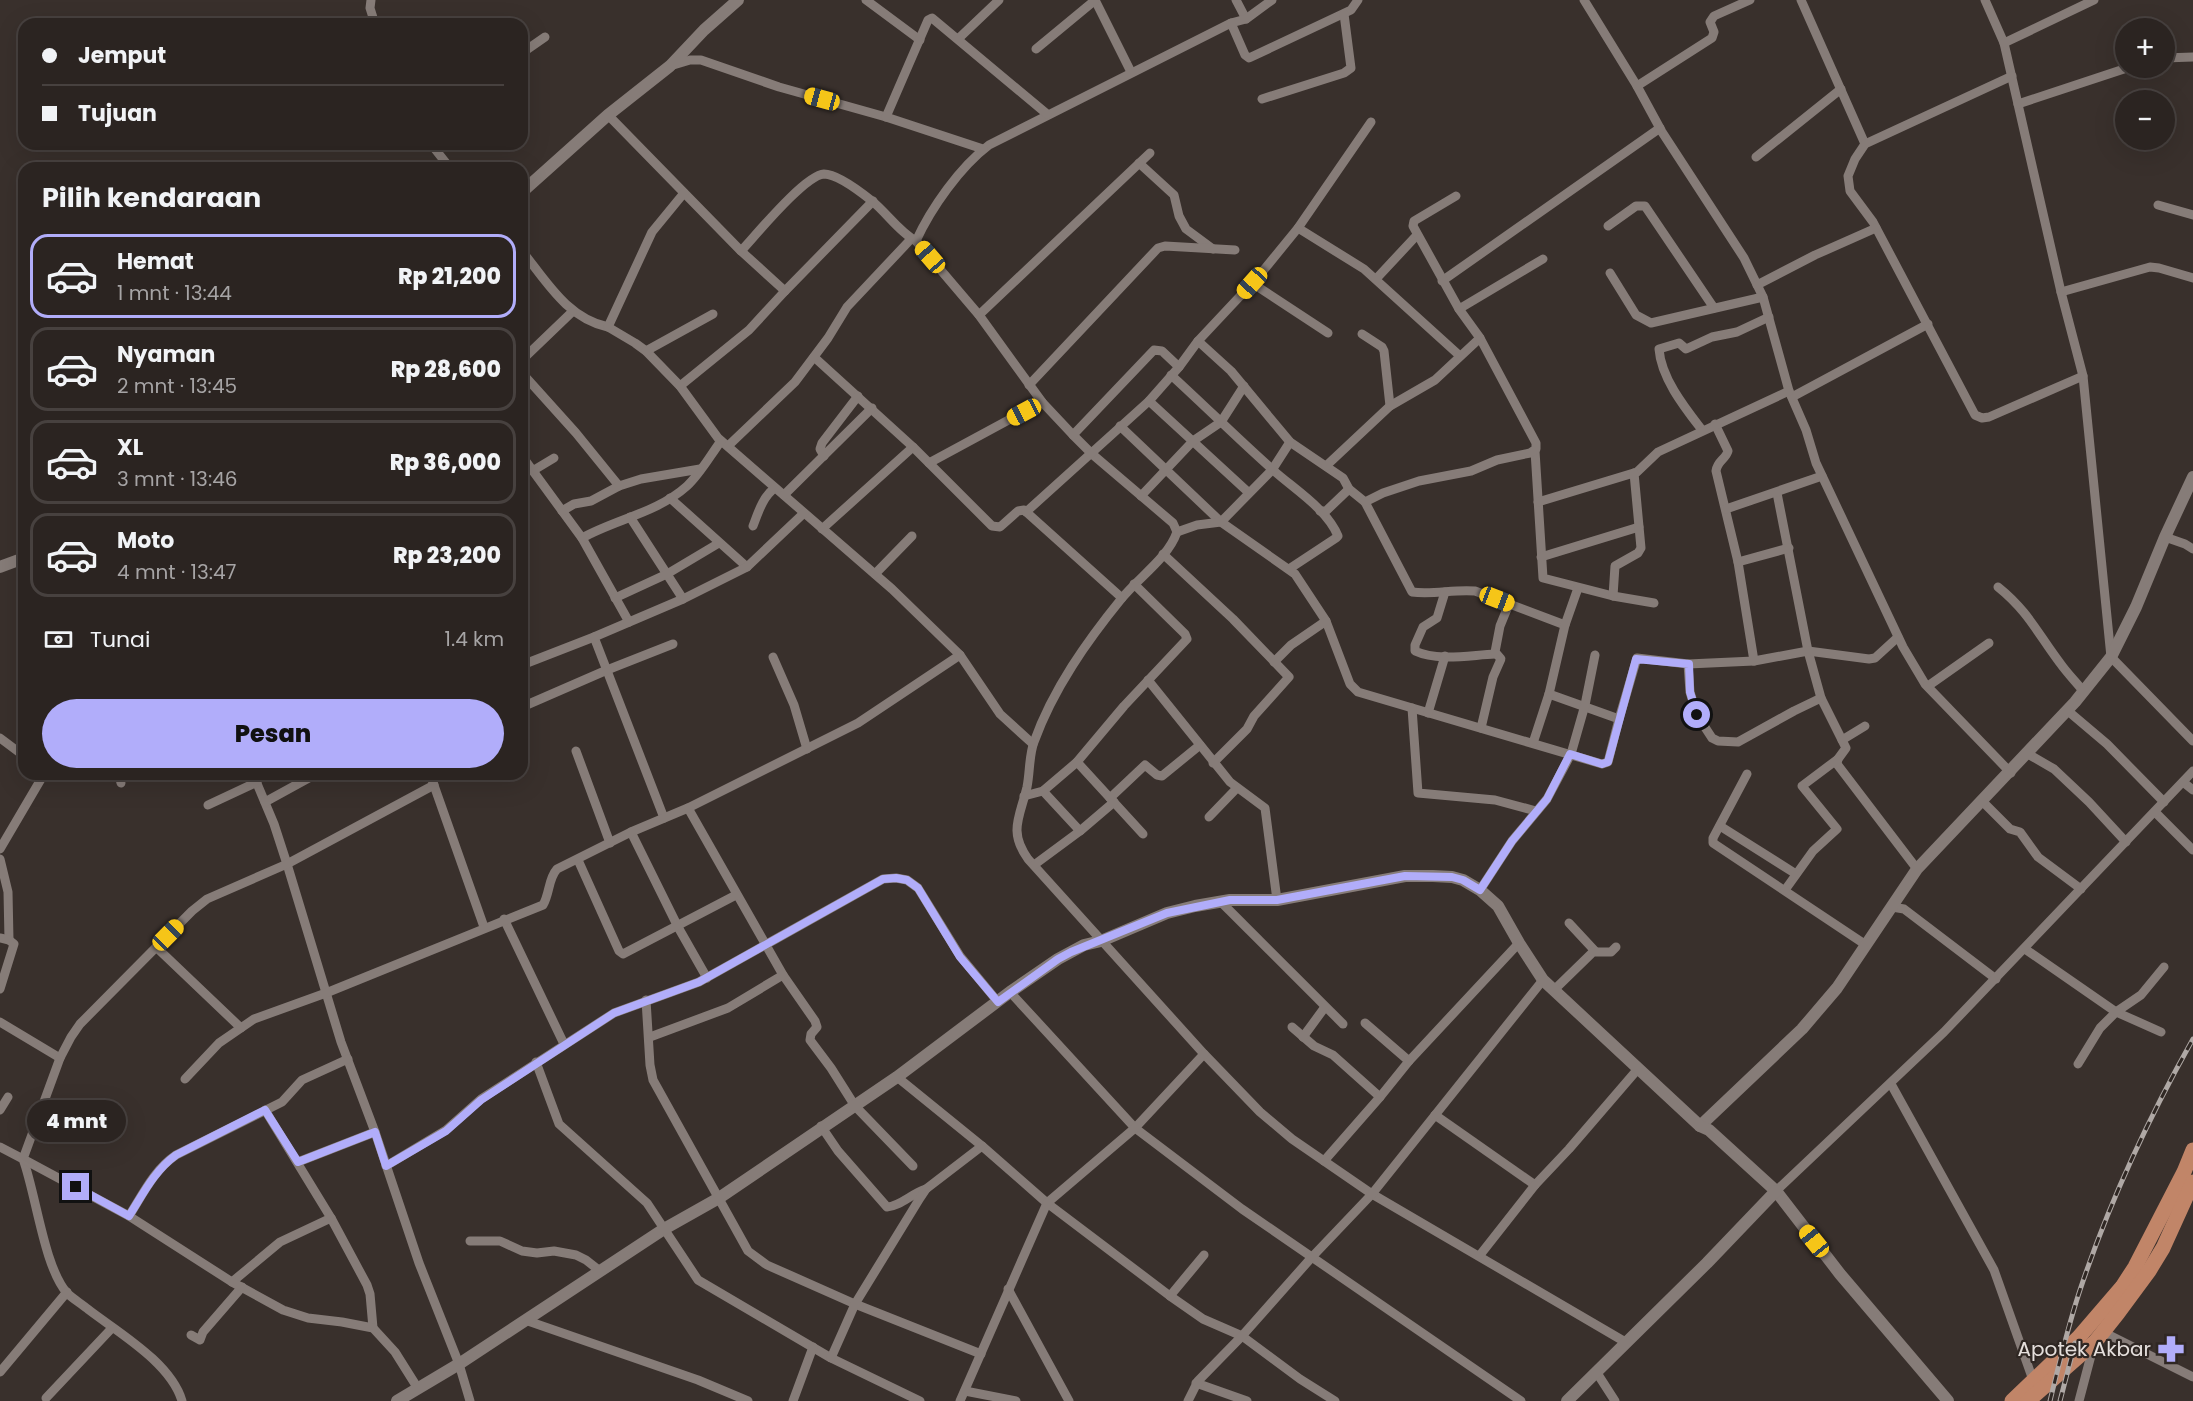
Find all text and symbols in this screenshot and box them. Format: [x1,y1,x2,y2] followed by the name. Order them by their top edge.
[2115,18,2175,150] map controls
[2115,18,2175,78] button: +
[78,40,166,71] text: Jemput
[802,86,842,112] car
[2115,90,2175,150] button: −
[78,98,157,129] text: Tujuan
[42,179,261,216] text: Pilih kendaraan
[911,238,949,276] car
[117,246,194,277] text: Hemat
[45,249,99,303] icon: car
[398,261,501,292] text: Rp 21,200
[1233,264,1271,302] car
[117,279,232,307] text: 1 mnt · 13:44
[117,339,215,370] text: Nyaman
[45,342,99,396] icon: car
[391,354,501,385] text: Rp 28,600
[117,372,237,400] text: 2 mnt · 13:45
[1004,396,1044,428] car
[117,432,143,463] text: XL
[45,435,99,489] icon: car
[390,447,501,478] text: Rp 36,000
[117,465,237,493] text: 3 mnt · 13:46
[117,525,174,556] text: Moto
[45,528,99,582] icon: car
[393,540,501,571] text: Rp 23,200
[117,558,236,586] text: 4 mnt · 13:47
[1477,584,1517,614] car
[42,623,75,656] icon: cash
[90,624,150,655] text: Tunai
[445,625,504,653] text: 1.4 km
[42,699,504,768] button: Pesan
[1683,701,1710,728] route start
[149,916,187,954] car
[26,1100,125,1142] callout: 4 mnt
[46,1107,107,1135] text: 4 mnt
[62,1173,89,1200] route end
[1796,1221,1832,1261] car
[2156,1334,2186,1364] pharmacy icon: Apotek Akbar
[2018,1335,2151,1363] place label: Apotek Akbar

